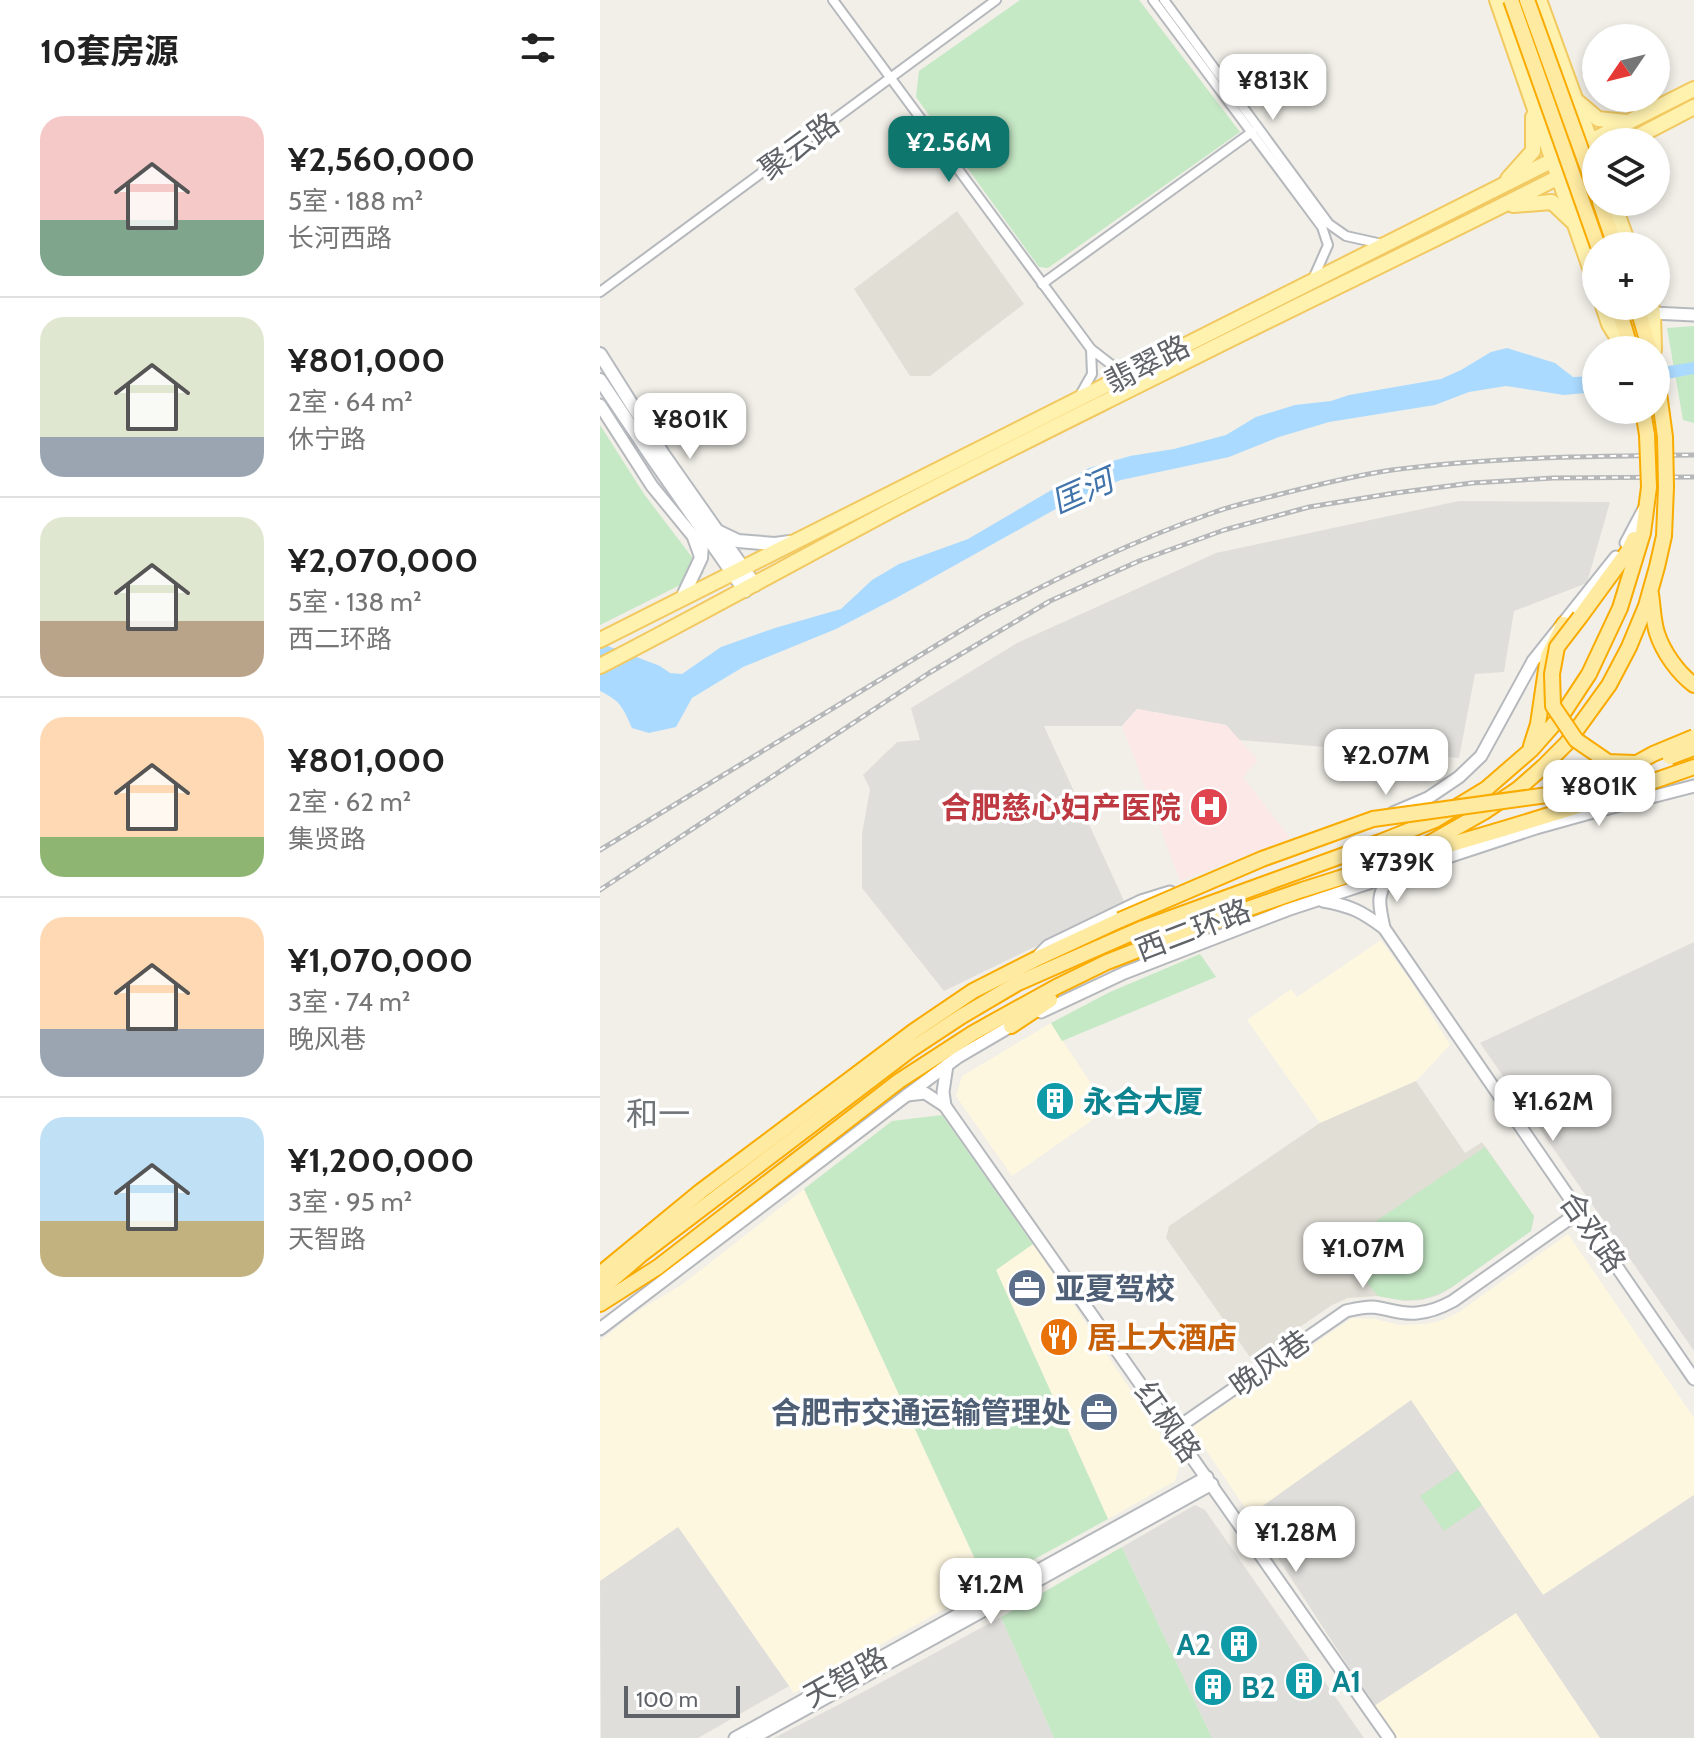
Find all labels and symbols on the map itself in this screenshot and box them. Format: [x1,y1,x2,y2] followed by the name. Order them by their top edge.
[1582,24,1670,112] north arrow
[1217,54,1329,122] pin: ¥813K
[752,105,846,187] street label: 聚云路
[884,116,1014,184] pin: ¥2.56M
[1099,327,1195,401] street label: 翡翠路
[634,393,746,461] pin: ¥801K
[1045,458,1125,522] water label: 匡河
[1321,729,1451,797] pin: ¥2.07M
[1543,760,1655,828] pin: ¥801K
[1188,786,1230,828] hospital icon: 合肥慈心妇产医院
[941,789,1181,826] place label: 合肥慈心妇产医院
[1341,836,1453,904] pin: ¥739K
[1130,891,1256,969] street label: 西二环路
[1488,1075,1618,1143] pin: ¥1.62M
[1034,1080,1076,1122] building icon: 永合大厦
[1083,1083,1203,1120] place label: 永合大厦
[626,1094,690,1133] district label: 和一
[1552,1185,1634,1279] street label: 合欢路
[1298,1222,1428,1290] pin: ¥1.07M
[1006,1267,1048,1309] office icon: 亚夏驾校
[1055,1270,1175,1307] place label: 亚夏驾校
[1038,1316,1080,1358] restaurant icon: 居上大酒店
[1087,1319,1237,1356] place label: 居上大酒店
[1223,1322,1317,1404] street label: 晚风巷
[1127,1375,1209,1469] street label: 红枫路
[1078,1391,1120,1433] office icon: 合肥市交通运输管理处
[771,1394,1071,1431] place label: 合肥市交通运输管理处
[1231,1506,1361,1574] pin: ¥1.28M
[935,1558,1047,1626] pin: ¥1.2M
[1218,1623,1260,1665] building icon: A2
[1176,1626,1211,1663] place label: A2
[797,1639,893,1715] street label: 天智路
[1283,1660,1325,1702] building icon: A1
[1332,1663,1361,1700] place label: A1
[1192,1666,1234,1708] building icon: B2
[1241,1669,1276,1706] place label: B2
[624,1682,740,1718] scale bar

